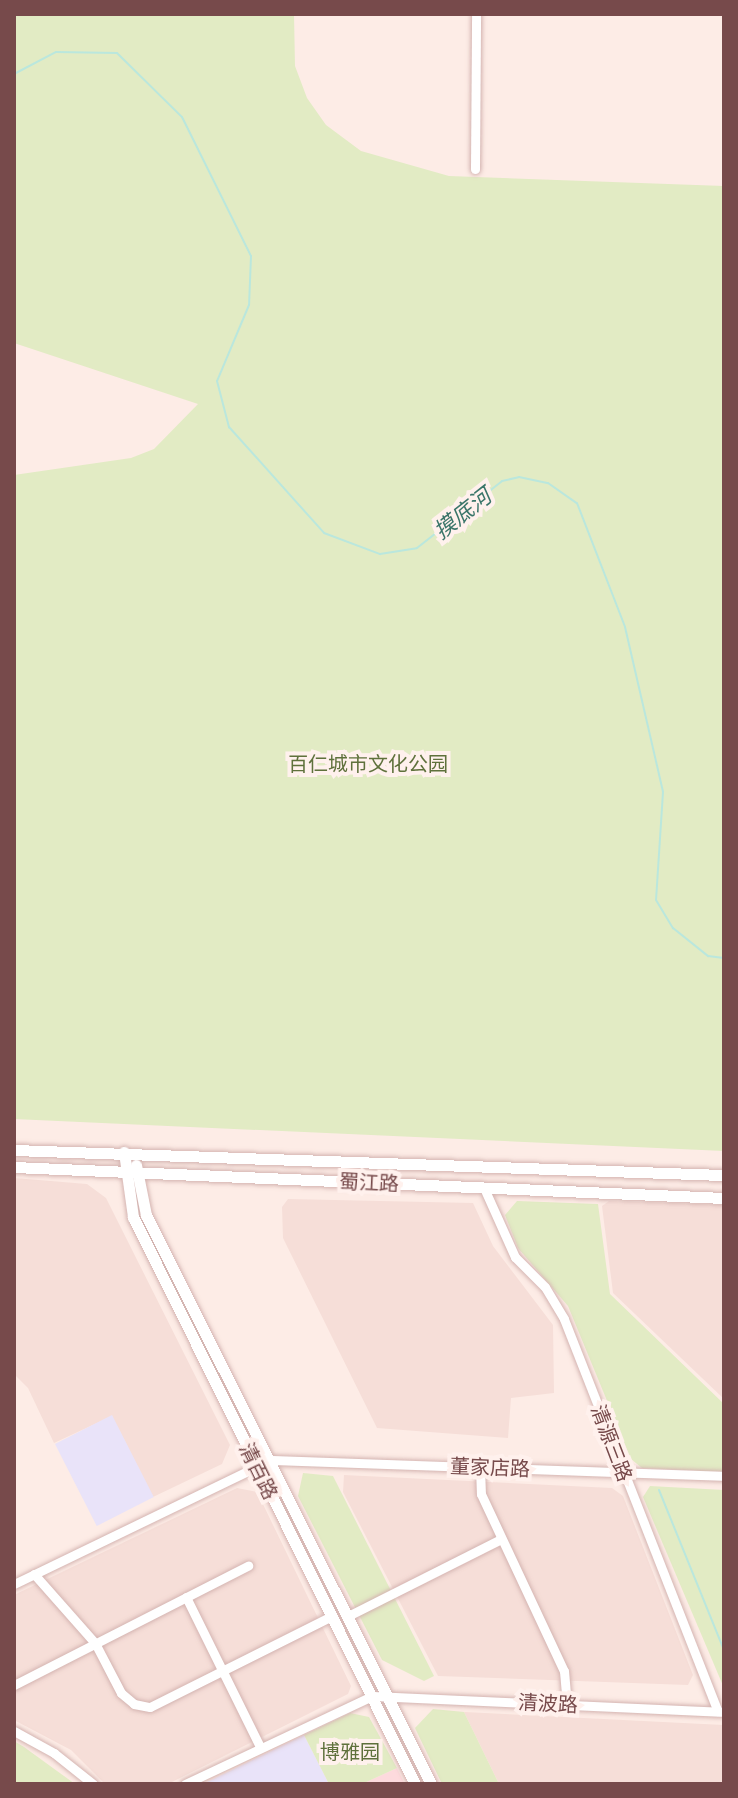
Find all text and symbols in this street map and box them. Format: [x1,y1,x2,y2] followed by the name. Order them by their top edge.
[428,482,496,544] water label: 摸底河
[288,751,448,775] park label: 百仁城市文化公园
[338,1168,400,1196] street label: 蜀江路
[586,1401,638,1485] street label: 清源三路
[235,1439,283,1503] street label: 清百路
[450,1454,530,1480] street label: 董家店路
[517,1689,579,1717] street label: 清波路
[320,1739,380,1763] park label: 博雅园

